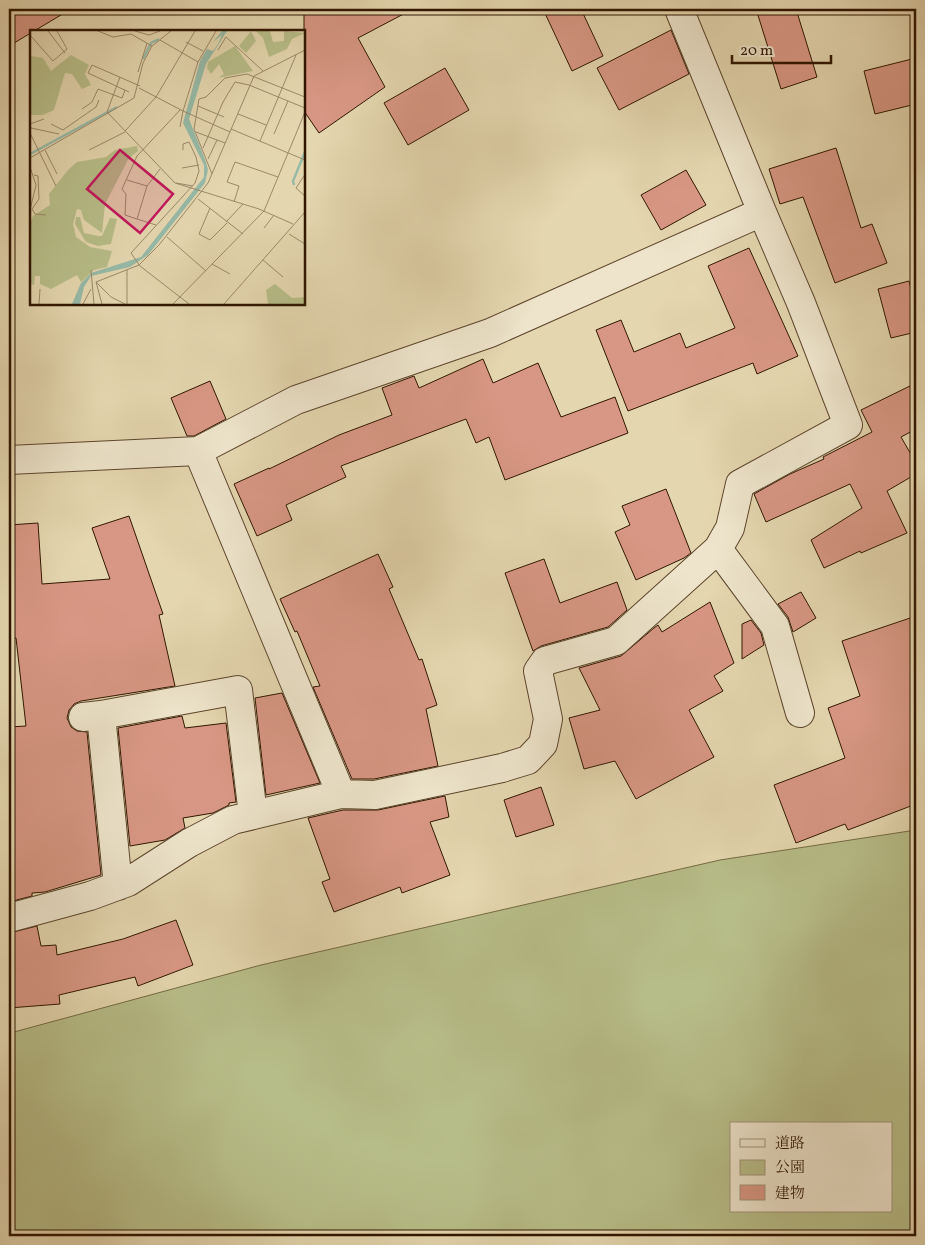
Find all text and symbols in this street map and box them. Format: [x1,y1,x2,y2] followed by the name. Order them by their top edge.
[30,30,305,305] inset map
[732,32,831,64] scale bar
[740,41,773,62] text: 20 m
[730,1122,892,1212] legend
[775,1134,805,1155] text: 道路
[775,1158,805,1179] text: 公園
[775,1184,805,1205] text: 建物

